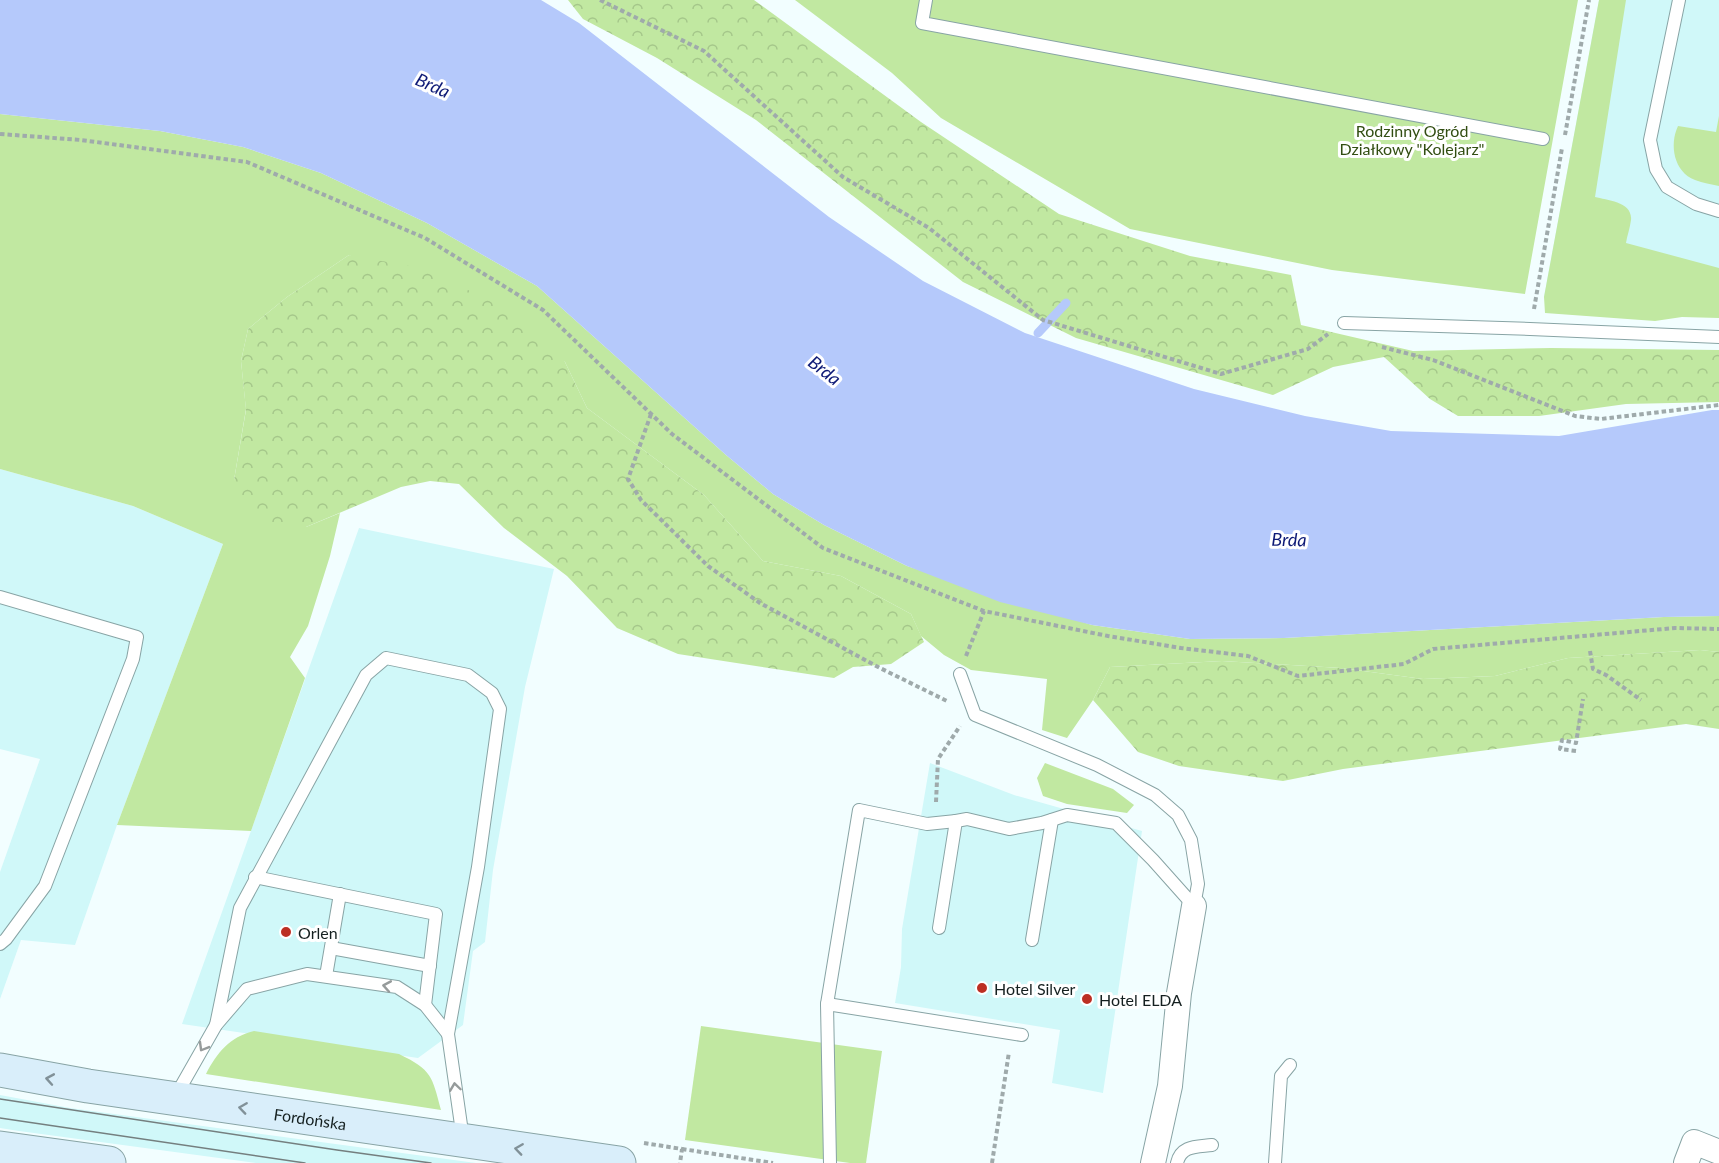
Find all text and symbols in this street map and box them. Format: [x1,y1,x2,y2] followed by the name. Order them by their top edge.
[412,68,454,102] water label: Brda
[1339,121,1485,158] park label: Rodzinny Ogród Działkowy "Kolejarz"
[804,350,846,390] water label: Brda
[1271,528,1307,550] water label: Brda
[298,923,338,942] place label: Orlen
[279,925,293,939] marker: Orlen
[994,979,1076,998] place label: Hotel Silver
[383,980,393,993] one-way arrow
[975,981,989,995] marker: Hotel Silver
[1099,990,1182,1009] place label: Hotel ELDA
[1080,992,1094,1006] marker: Hotel ELDA
[199,1041,211,1051] one-way arrow
[46,1073,56,1086] one-way arrow
[450,1083,462,1092] one-way arrow
[239,1103,248,1115] one-way arrow
[273,1104,348,1133] street label: Fordońska
[515,1143,524,1155] one-way arrow

